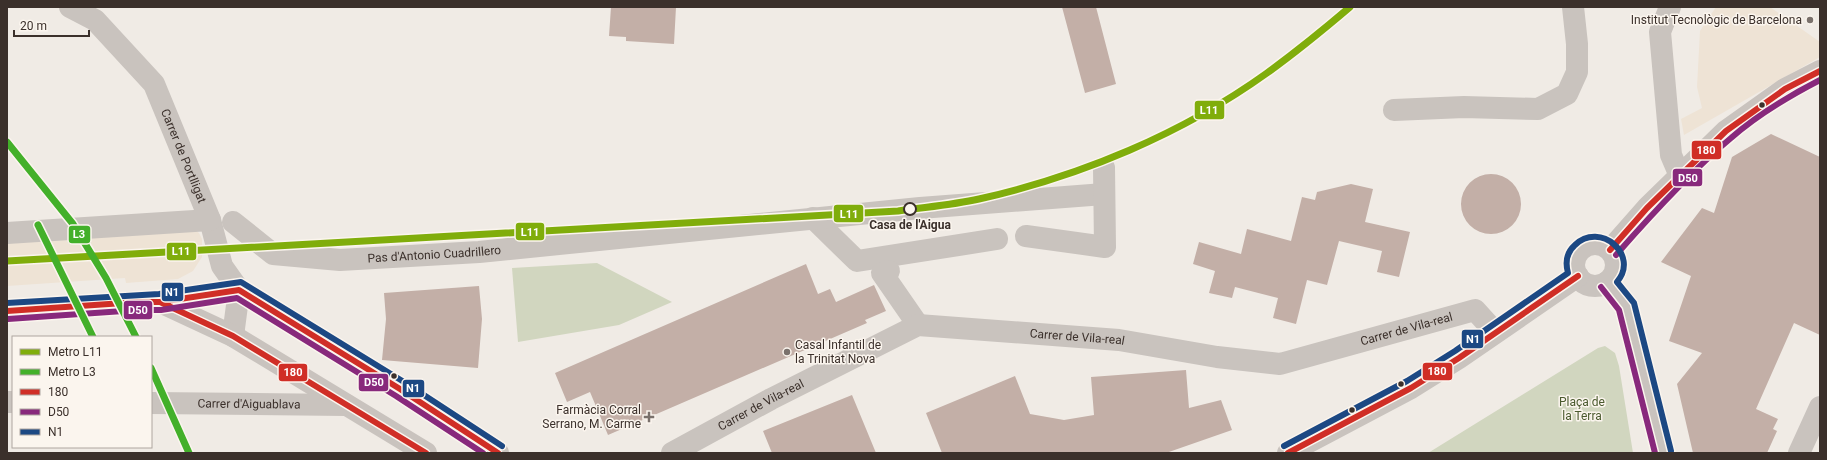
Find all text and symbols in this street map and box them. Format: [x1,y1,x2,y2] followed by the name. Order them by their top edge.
[14,12,89,38] scale bar
[1631,13,1802,27] place label: Institut Tecnològic de Barcelona
[1805,15,1815,25] marker: Institut Tecnològic de Barcelona
[20,19,47,33] text: 20 m
[1194,100,1225,120] line badge: L11
[1757,100,1767,110] unlabelled marker
[1200,104,1218,117] text: L11
[158,107,209,205] street label: Carrer de Portlligat
[1691,140,1722,160] line badge: 180
[1697,144,1715,157] text: 180
[1672,168,1703,187] line badge: D50
[1678,172,1698,185] text: D50
[903,202,917,216] marker: Casa de l'Aigua
[833,204,864,223] line badge: L11
[840,208,858,221] text: L11
[869,218,951,232] place label: Casa de l'Aigua
[515,222,545,241] line badge: L11
[68,225,91,244] line badge: L3
[521,226,539,239] text: L11
[73,228,85,241] text: L3
[166,242,197,261] line badge: L11
[367,243,502,265] street label: Pas d'Antonio Cuadrillero
[172,245,190,258] text: L11
[161,282,184,302] line badge: N1
[165,286,179,299] text: N1
[123,300,153,320] line badge: D50
[128,304,148,317] text: D50
[1359,310,1454,348] street label: Carrer de Vila-real
[1029,326,1126,348] street label: Carrer de Vila-real
[1461,329,1484,349] line badge: N1
[1466,333,1480,346] text: N1
[12,336,152,448] legend
[795,338,881,366] place label: Casal Infantil de la Trinitat Nova
[48,345,103,359] text: Metro L11
[782,347,792,357] marker: Casal Infantil de la Trinitat Nova
[1422,362,1453,381] line badge: 180
[278,363,308,382] line badge: 180
[48,365,96,379] text: Metro L3
[1428,365,1446,378] text: 180
[284,366,302,379] text: 180
[389,371,399,381] unlabelled marker
[358,373,389,392] line badge: D50
[364,376,384,389] text: D50
[716,377,806,434] street label: Carrer de Vila-real
[402,379,425,398] line badge: N1
[1396,379,1406,389] unlabelled marker
[406,382,420,395] text: N1
[48,385,68,399] text: 180
[1559,395,1605,423] park label: Plaça de la Terra
[197,396,301,412] street label: Carrer d'Aiguablava
[542,403,641,431] place label: Farmàcia Corral Serrano, M. Carme
[48,405,70,419] text: D50
[1347,405,1357,415] unlabelled marker
[644,412,654,422] marker: Farmàcia Corral Serrano, M. Carme
[48,425,63,439] text: N1

